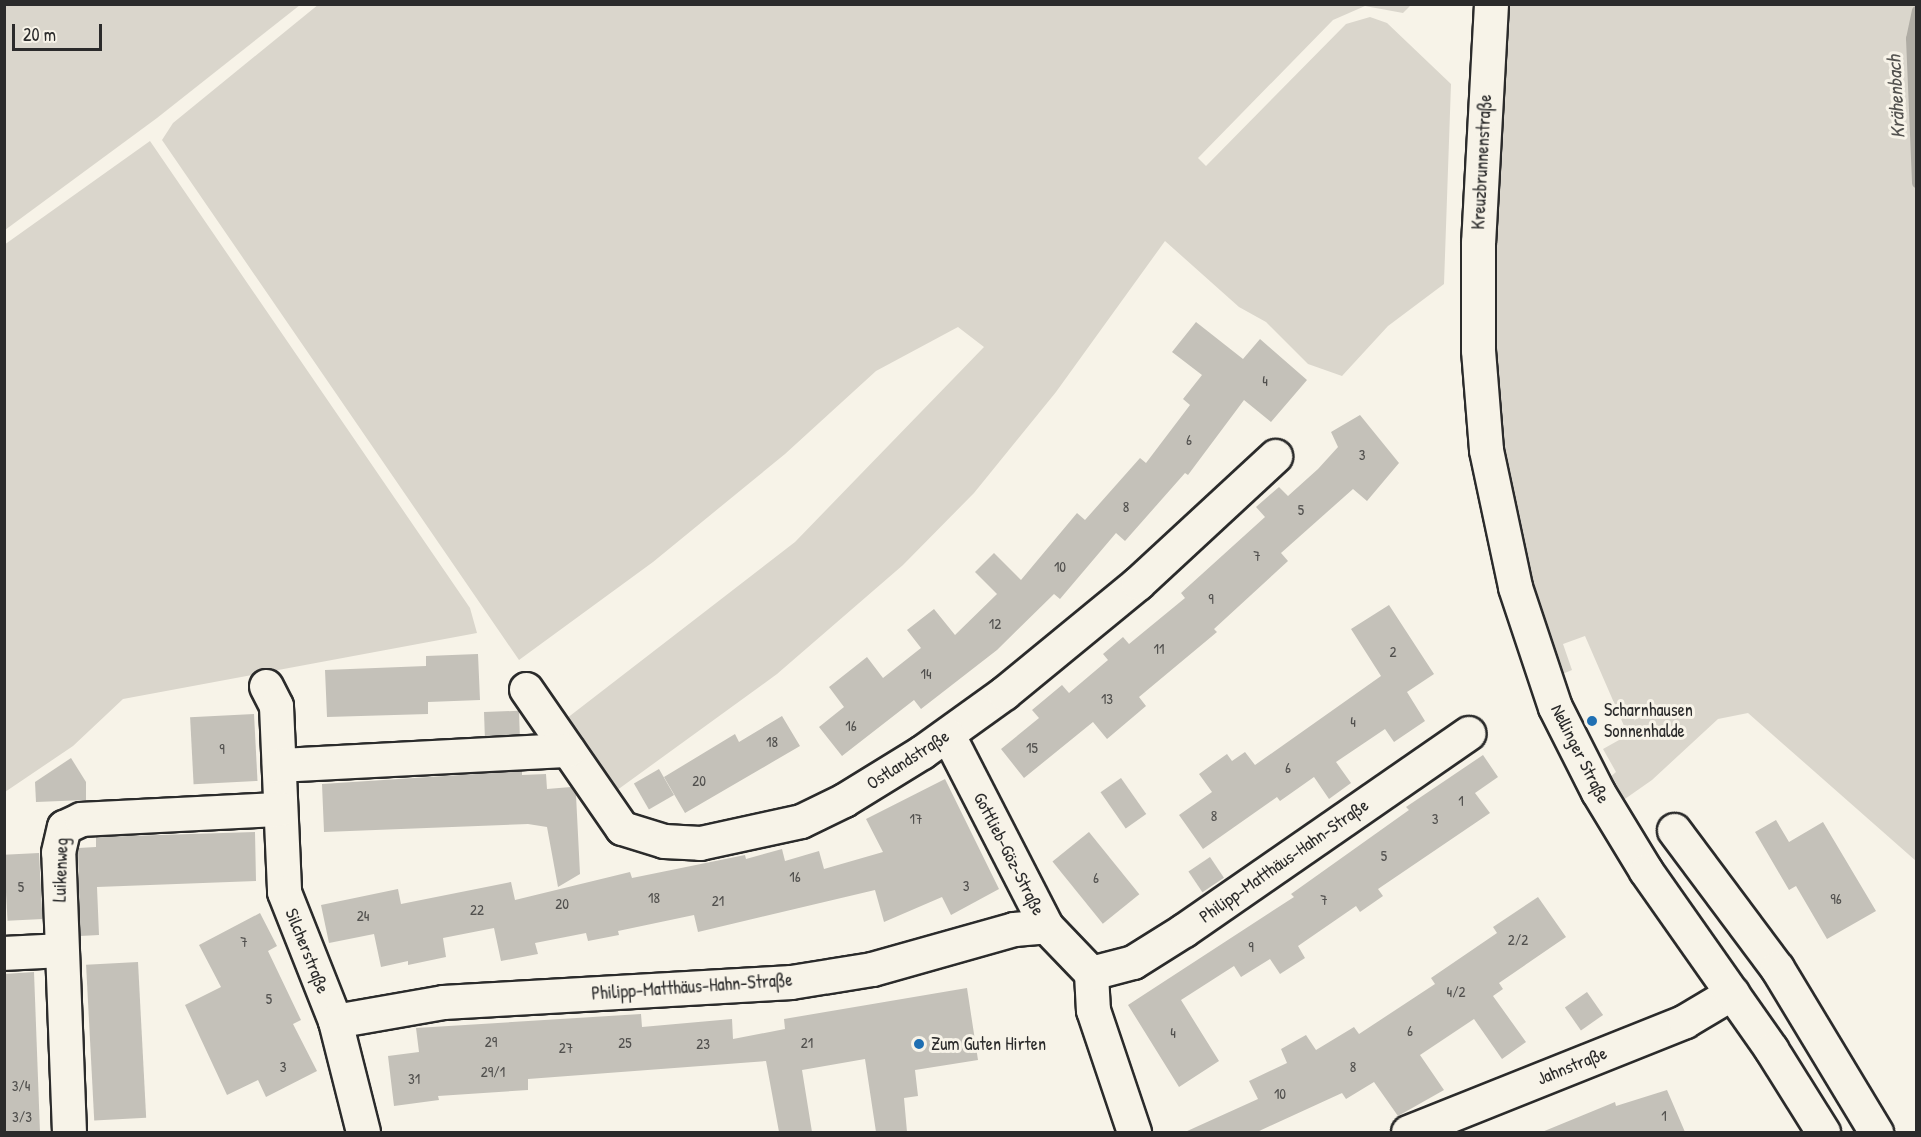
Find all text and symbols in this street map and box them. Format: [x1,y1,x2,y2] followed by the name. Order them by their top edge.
[15,12,105,50] scale bar
[23,22,56,47] text: 20 m
[1881,55,1909,139] water label: Krähenbach
[1468,94,1496,230] street label: Kreuzbrunnenstraße
[1262,372,1268,390] house number: 4
[1186,431,1192,449] house number: 6
[1359,446,1365,464] house number: 3
[1123,498,1129,516] house number: 8
[1298,501,1304,519] house number: 5
[1253,547,1261,565] house number: 7
[1054,558,1066,576] house number: 10
[1208,590,1214,608] house number: 9
[989,615,1001,633] house number: 12
[1154,640,1164,658] house number: 11
[1389,643,1397,661] house number: 2
[920,665,932,683] house number: 14
[1101,690,1113,708] house number: 13
[1604,700,1693,742] place label: Scharnhausen Sonnenhalde
[1546,701,1614,807] street label: Nellinger Straße
[1350,713,1356,731] house number: 4
[1585,714,1599,728] marker: Scharnhausen Sonnenhalde
[845,717,857,735] house number: 16
[863,725,953,795] street label: Ostlandstraße
[766,733,778,751] house number: 18
[1026,739,1038,757] house number: 15
[219,740,225,758] house number: 9
[1285,759,1291,777] house number: 6
[692,772,706,790] house number: 20
[969,789,1049,919] street label: Gottlieb-Göz-Straße
[1458,792,1464,810] house number: 1
[1195,794,1373,928] street label: Philipp-Matthäus-Hahn-Straße
[1211,807,1217,825] house number: 8
[910,810,922,828] house number: 17
[1432,810,1438,828] house number: 3
[49,838,73,902] street label: Luikenweg
[1381,847,1387,865] house number: 5
[789,868,801,886] house number: 16
[1093,869,1099,887] house number: 6
[963,877,969,895] house number: 3
[18,878,24,896] house number: 5
[648,889,660,907] house number: 18
[1830,890,1842,908] house number: 96
[1320,891,1328,909] house number: 7
[712,892,724,910] house number: 21
[555,895,569,913] house number: 20
[470,901,484,919] house number: 22
[280,905,334,997] street label: Silcherstraße
[357,907,369,925] house number: 24
[1508,931,1528,949] house number: 2/2
[240,933,248,951] house number: 7
[1248,938,1254,956] house number: 9
[591,969,793,1005] street label: Philipp-Matthäus-Hahn-Straße
[1447,983,1465,1001] house number: 4/2
[266,990,272,1008] house number: 5
[1407,1022,1413,1040] house number: 6
[1170,1024,1176,1042] house number: 4
[485,1033,497,1051] house number: 29
[931,1033,1046,1055] place label: Zum Guten Hirten
[618,1034,632,1052] house number: 25
[801,1034,813,1052] house number: 21
[696,1035,710,1053] house number: 23
[912,1037,926,1051] marker: Zum Guten Hirten
[559,1039,573,1057] house number: 27
[1534,1042,1610,1090] street label: Jahnstraße
[280,1058,286,1076] house number: 3
[1350,1058,1356,1076] house number: 8
[481,1063,505,1081] house number: 29/1
[408,1070,420,1088] house number: 31
[12,1077,30,1095] house number: 3/4
[1274,1085,1286,1103] house number: 10
[1661,1107,1667,1125] house number: 1
[12,1108,32,1126] house number: 3/3

